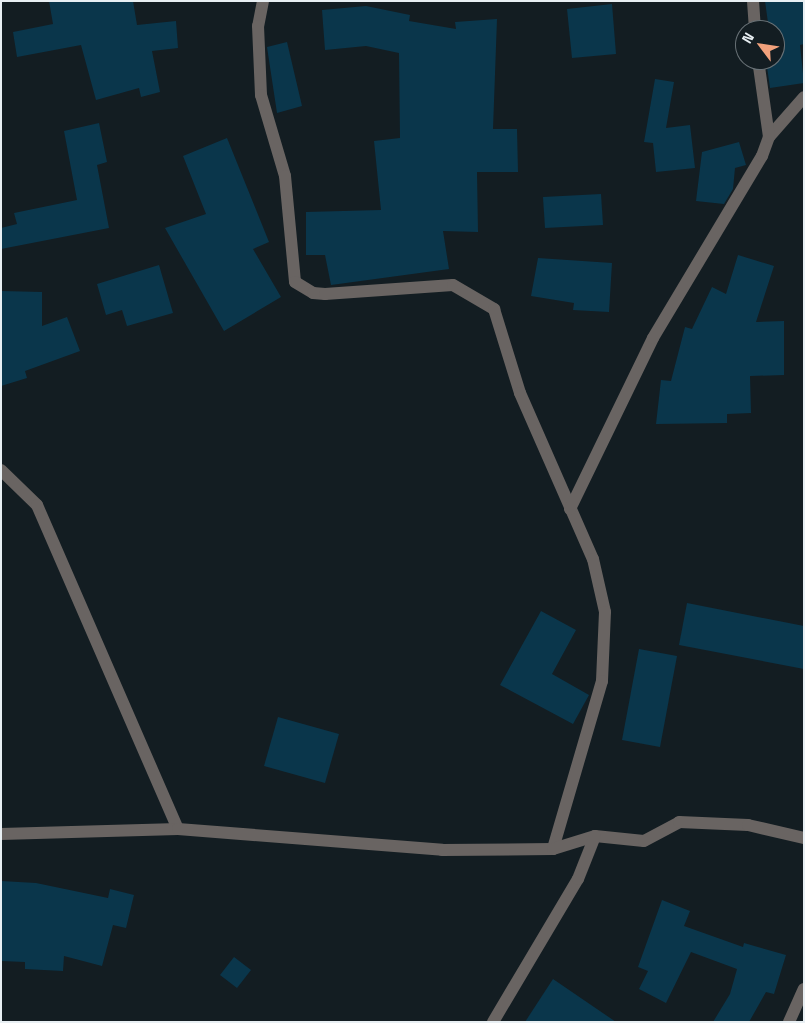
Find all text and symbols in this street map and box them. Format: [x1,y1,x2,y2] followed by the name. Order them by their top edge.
[735,20,785,70] north arrow
[738,29,758,46] text: N

